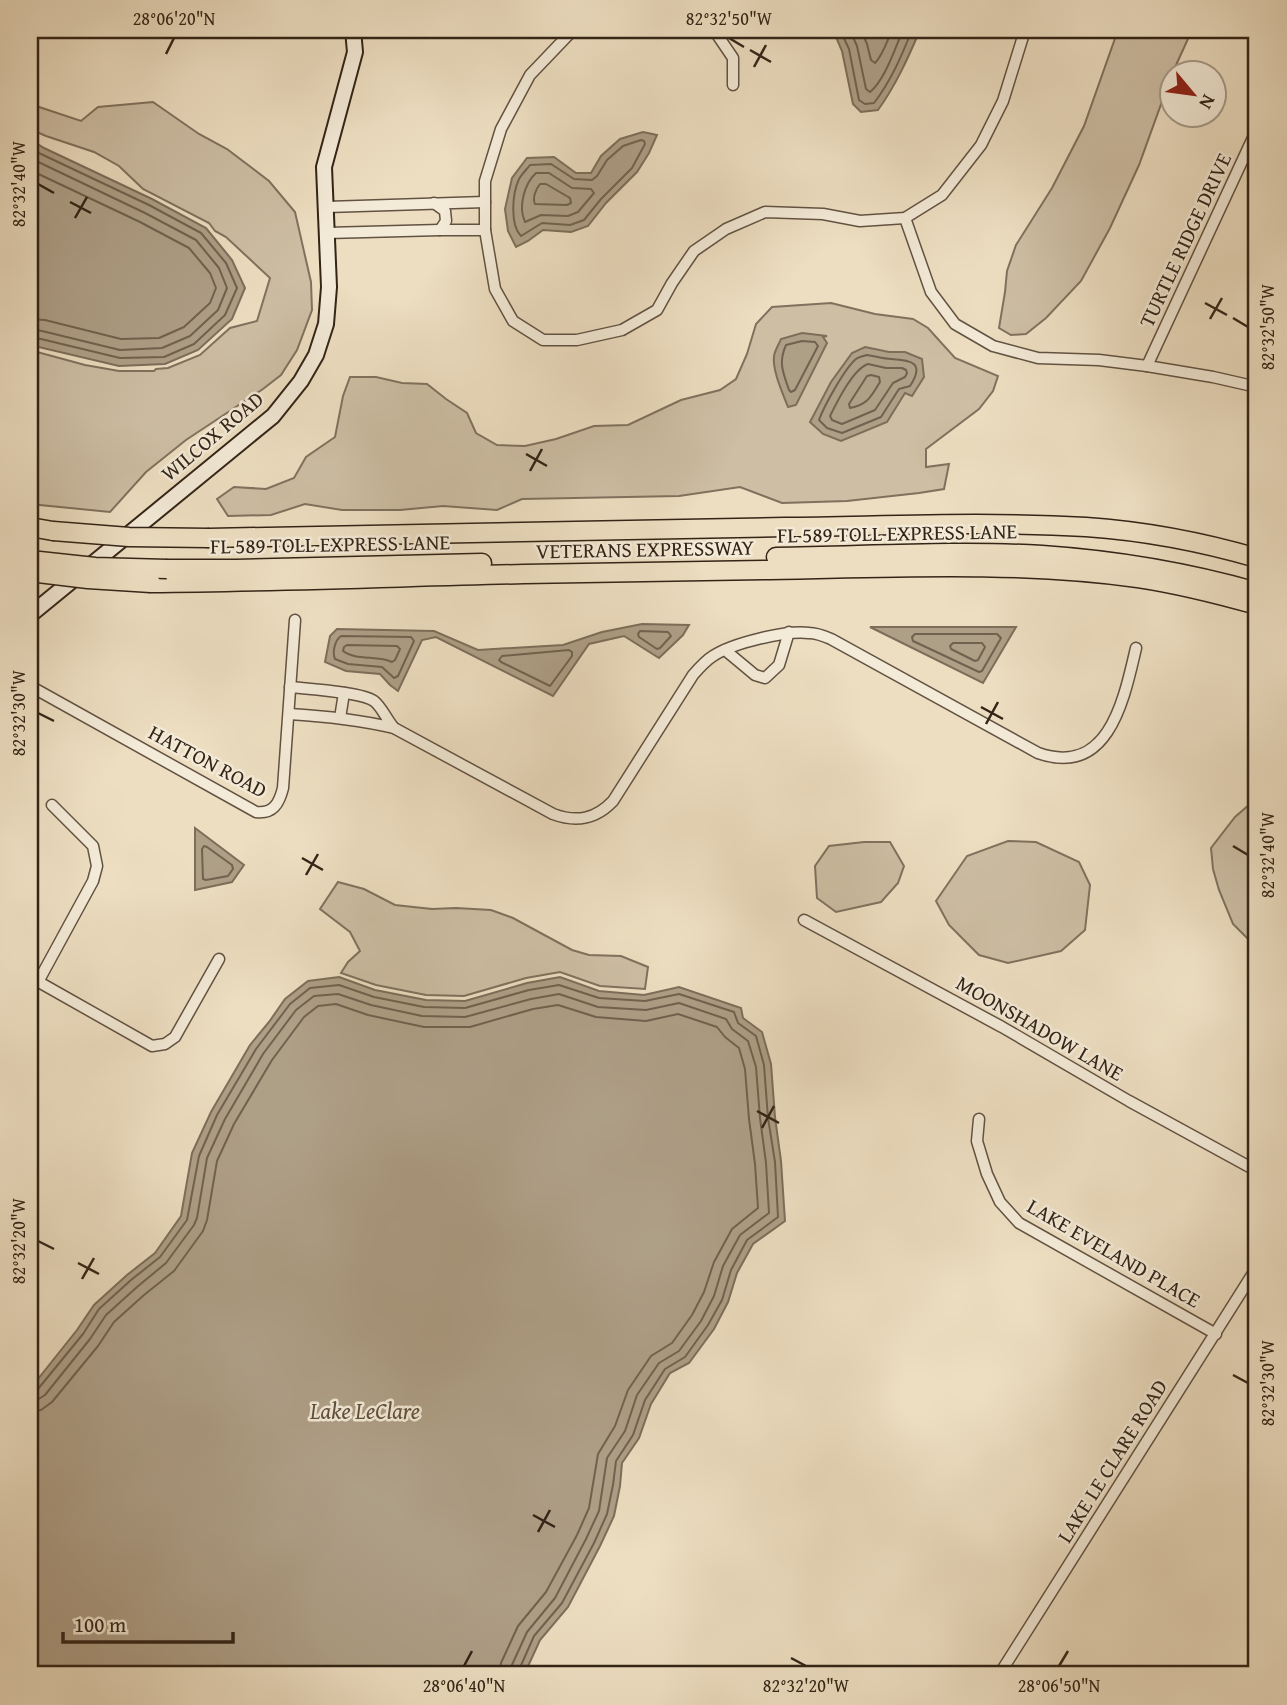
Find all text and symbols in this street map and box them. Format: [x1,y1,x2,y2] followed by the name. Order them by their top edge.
[133,5,216,32] text: 28°06'20"N
[686,5,773,32] text: 82°32'50"W
[1158,60,1228,130] north arrow
[1192,90,1223,115] text: N
[5,140,32,227] text: 82°32'40"W
[1131,147,1239,332] street label: TURTLE RIDGE DRIVE
[1254,283,1281,370] text: 82°32'50"W
[154,384,270,488] street label: WILCOX ROAD
[777,515,1018,551] street label: FL 589 TOLL EXPRESS LANE
[210,526,451,562] street label: FL 589 TOLL EXPRESS LANE
[536,532,755,566] street label: VETERANS EXPRESSWAY
[5,669,32,756] text: 82°32'30"W
[143,717,273,805] street label: HATTON ROAD
[1254,811,1281,898] text: 82°32'40"W
[951,967,1130,1089] street label: MOONSHADOW LANE
[1022,1191,1207,1316] street label: LAKE EVELAND PLACE
[5,1197,32,1284] text: 82°32'20"W
[1254,1339,1281,1426] text: 82°32'30"W
[1049,1373,1175,1549] street label: LAKE LE CLARE ROAD
[309,1394,420,1427] water label: Lake LeClare
[63,1600,233,1644] scale bar
[74,1609,126,1640] text: 100 m
[423,1672,506,1699] text: 28°06'40"N
[763,1672,850,1699] text: 82°32'20"W
[1018,1672,1101,1699] text: 28°06'50"N

